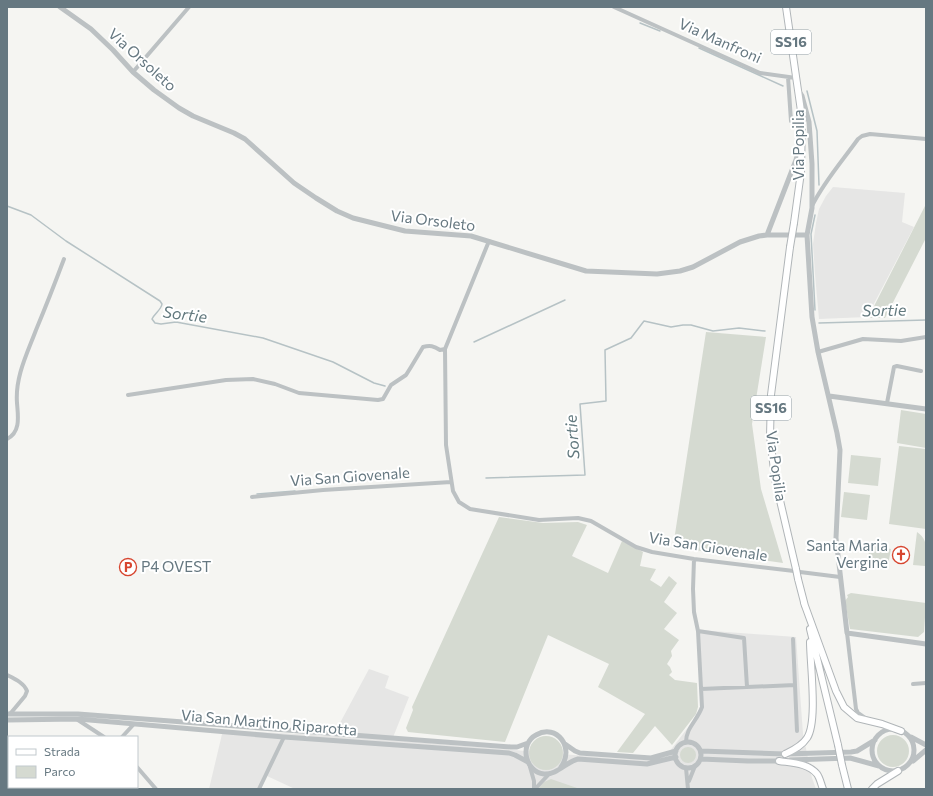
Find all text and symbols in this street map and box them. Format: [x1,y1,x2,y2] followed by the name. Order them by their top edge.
[676,14,765,66] street label: Via Manfroni
[105,24,180,94] street label: Via Orsoleto
[771,30,811,54] road number: SS16
[789,109,807,181] street label: Via Popilia
[390,206,477,234] street label: Via Orsoleto
[862,300,907,319] water label: Sortie
[162,301,209,326] water label: Sortie
[751,396,791,420] road number: SS16
[560,414,583,460] water label: Sortie
[763,429,791,502] street label: Via Popilia
[289,463,411,489] street label: Via San Giovenale
[647,528,769,564] street label: Via San Giovenale
[806,536,888,571] place label: Santa Maria Vergine
[891,545,911,565] church icon: Santa Maria Vergine
[118,557,138,577] parking icon: P4 OVEST
[141,557,212,575] place label: P4 OVEST
[180,705,358,739] street label: Via San Martino Riparotta
[8,736,138,788] legend
[44,744,80,758] text: Strada
[44,764,76,778] text: Parco

